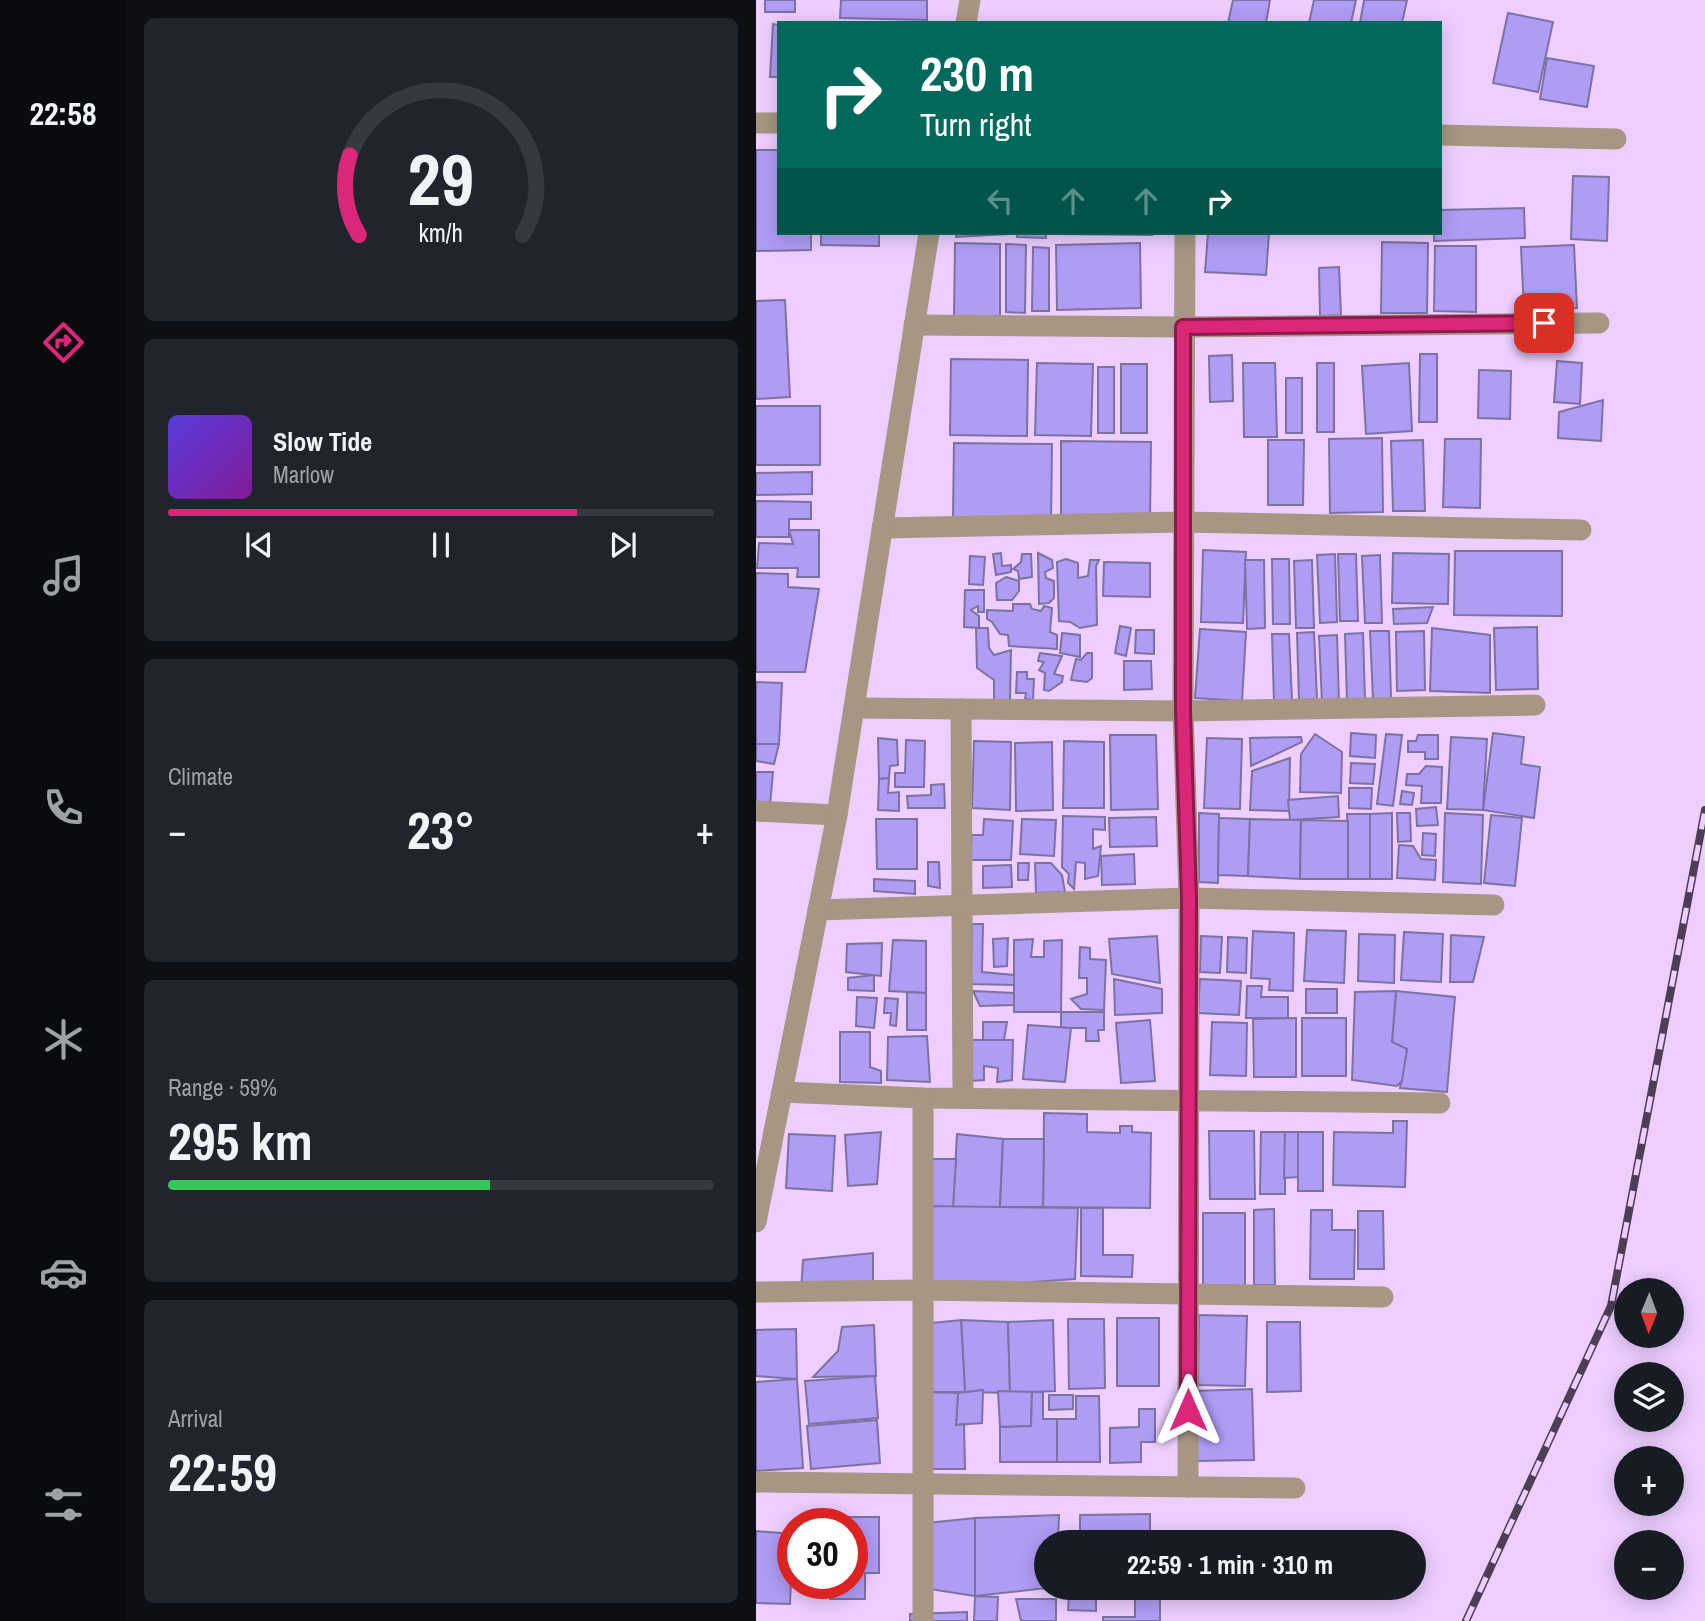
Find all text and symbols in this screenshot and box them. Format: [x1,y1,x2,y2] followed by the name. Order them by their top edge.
[920,40,1034,106] text: 230 m
[805,49,896,140] icon: right
[29,92,97,135] text: 22:58
[920,103,1032,146] text: Turn right
[408,131,474,229] text: 29
[981,182,1019,220] icon: left
[1054,182,1092,220] icon: ahead
[1127,182,1165,220] icon: ahead
[1200,182,1238,220] icon: right
[419,216,463,250] text: km/h
[1514,293,1574,353] pin
[1525,304,1563,342] icon: arrive
[39,318,88,367] icon: directions
[273,424,372,459] text: Slow Tide
[273,459,334,490] text: Marlow
[240,526,278,564] icon: previous
[422,526,460,564] icon: pause
[604,526,642,564] icon: next
[39,551,88,600] icon: music
[168,761,233,792] text: Climate
[39,783,88,832] icon: phone
[407,795,475,865] text: 23°
[168,805,186,856] text: −
[696,805,714,856] text: +
[39,1015,88,1064] icon: climate
[168,1072,277,1103] text: Range · 59%
[168,1106,313,1176] text: 295 km
[39,1248,88,1297] icon: car
[1614,1278,1684,1348] north arrow
[1614,1278,1684,1600] map controls
[1614,1362,1684,1432] button: layers
[1151,1373,1225,1447] position arrow
[168,1403,223,1434] text: Arrival
[168,1437,277,1507] text: 22:59
[1614,1446,1684,1516] button: +
[39,1480,88,1529] icon: filters
[777,1508,868,1599] speed limit sign: 30
[1614,1530,1684,1600] button: −
[1127,1547,1333,1582] text: 22:59 · 1 min · 310 m

